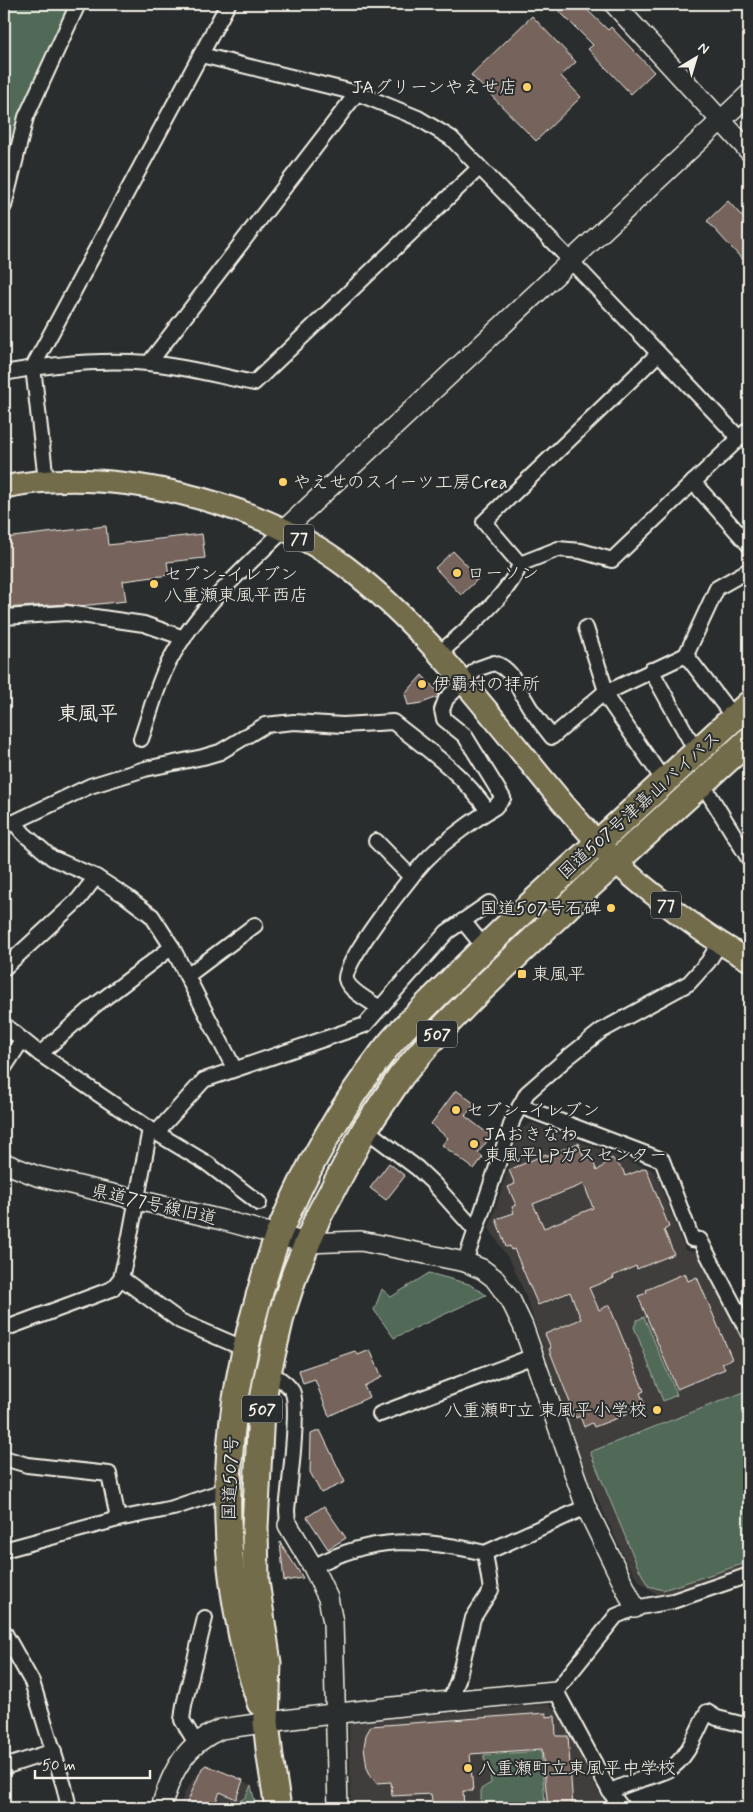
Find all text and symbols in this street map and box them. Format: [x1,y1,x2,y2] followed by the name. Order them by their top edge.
[670,32,720,82] north arrow
[694,39,713,59] text: N
[352,76,517,100] place label: JAグリーンやえせ店
[521,81,533,93] marker: JAグリーンやえせ店
[293,471,508,495] place label: やえせのスイーツ工房Crea
[277,476,289,488] marker: やえせのスイーツ工房Crea
[284,524,314,552] road number: 77
[467,562,539,586] place label: ローソン
[164,563,308,608] place label: セブン-イレブン 八重瀬東風平西店
[451,567,463,579] marker: ローソン
[148,578,160,590] marker: セブン-イレブン 八重瀬東風平西店
[432,673,540,697] place label: 伊覇村の拝所
[416,678,428,690] marker: 伊覇村の拝所
[58,701,118,728] district label: 東風平
[553,726,726,885] street label: 国道507号津嘉山バイパス
[651,892,681,918] road number: 77
[480,897,601,921] place label: 国道507号石碑
[605,902,617,914] marker: 国道507号石碑
[532,963,586,987] place label: 東風平
[516,968,528,980] marker: 東風平
[417,1021,457,1048] road number: 507
[466,1099,600,1123] place label: セブン-イレブン
[450,1104,462,1116] marker: セブン-イレブン
[484,1123,667,1168] place label: JAおきなわ 東風平LPガスセンター
[468,1138,480,1150] marker: JAおきなわ 東風平LPガスセンター
[89,1179,219,1231] street label: 県道77号線旧道
[242,1396,282,1422] road number: 507
[444,1399,647,1423] place label: 八重瀬町立 東風平小学校
[651,1404,663,1416] marker: 八重瀬町立 東風平小学校
[218,1435,244,1521] street label: 国道507号
[35,1747,150,1779] scale bar
[42,1756,76,1776] text: 50 m
[478,1757,676,1781] place label: 八重瀬町立東風平中学校
[462,1762,474,1774] marker: 八重瀬町立東風平中学校

